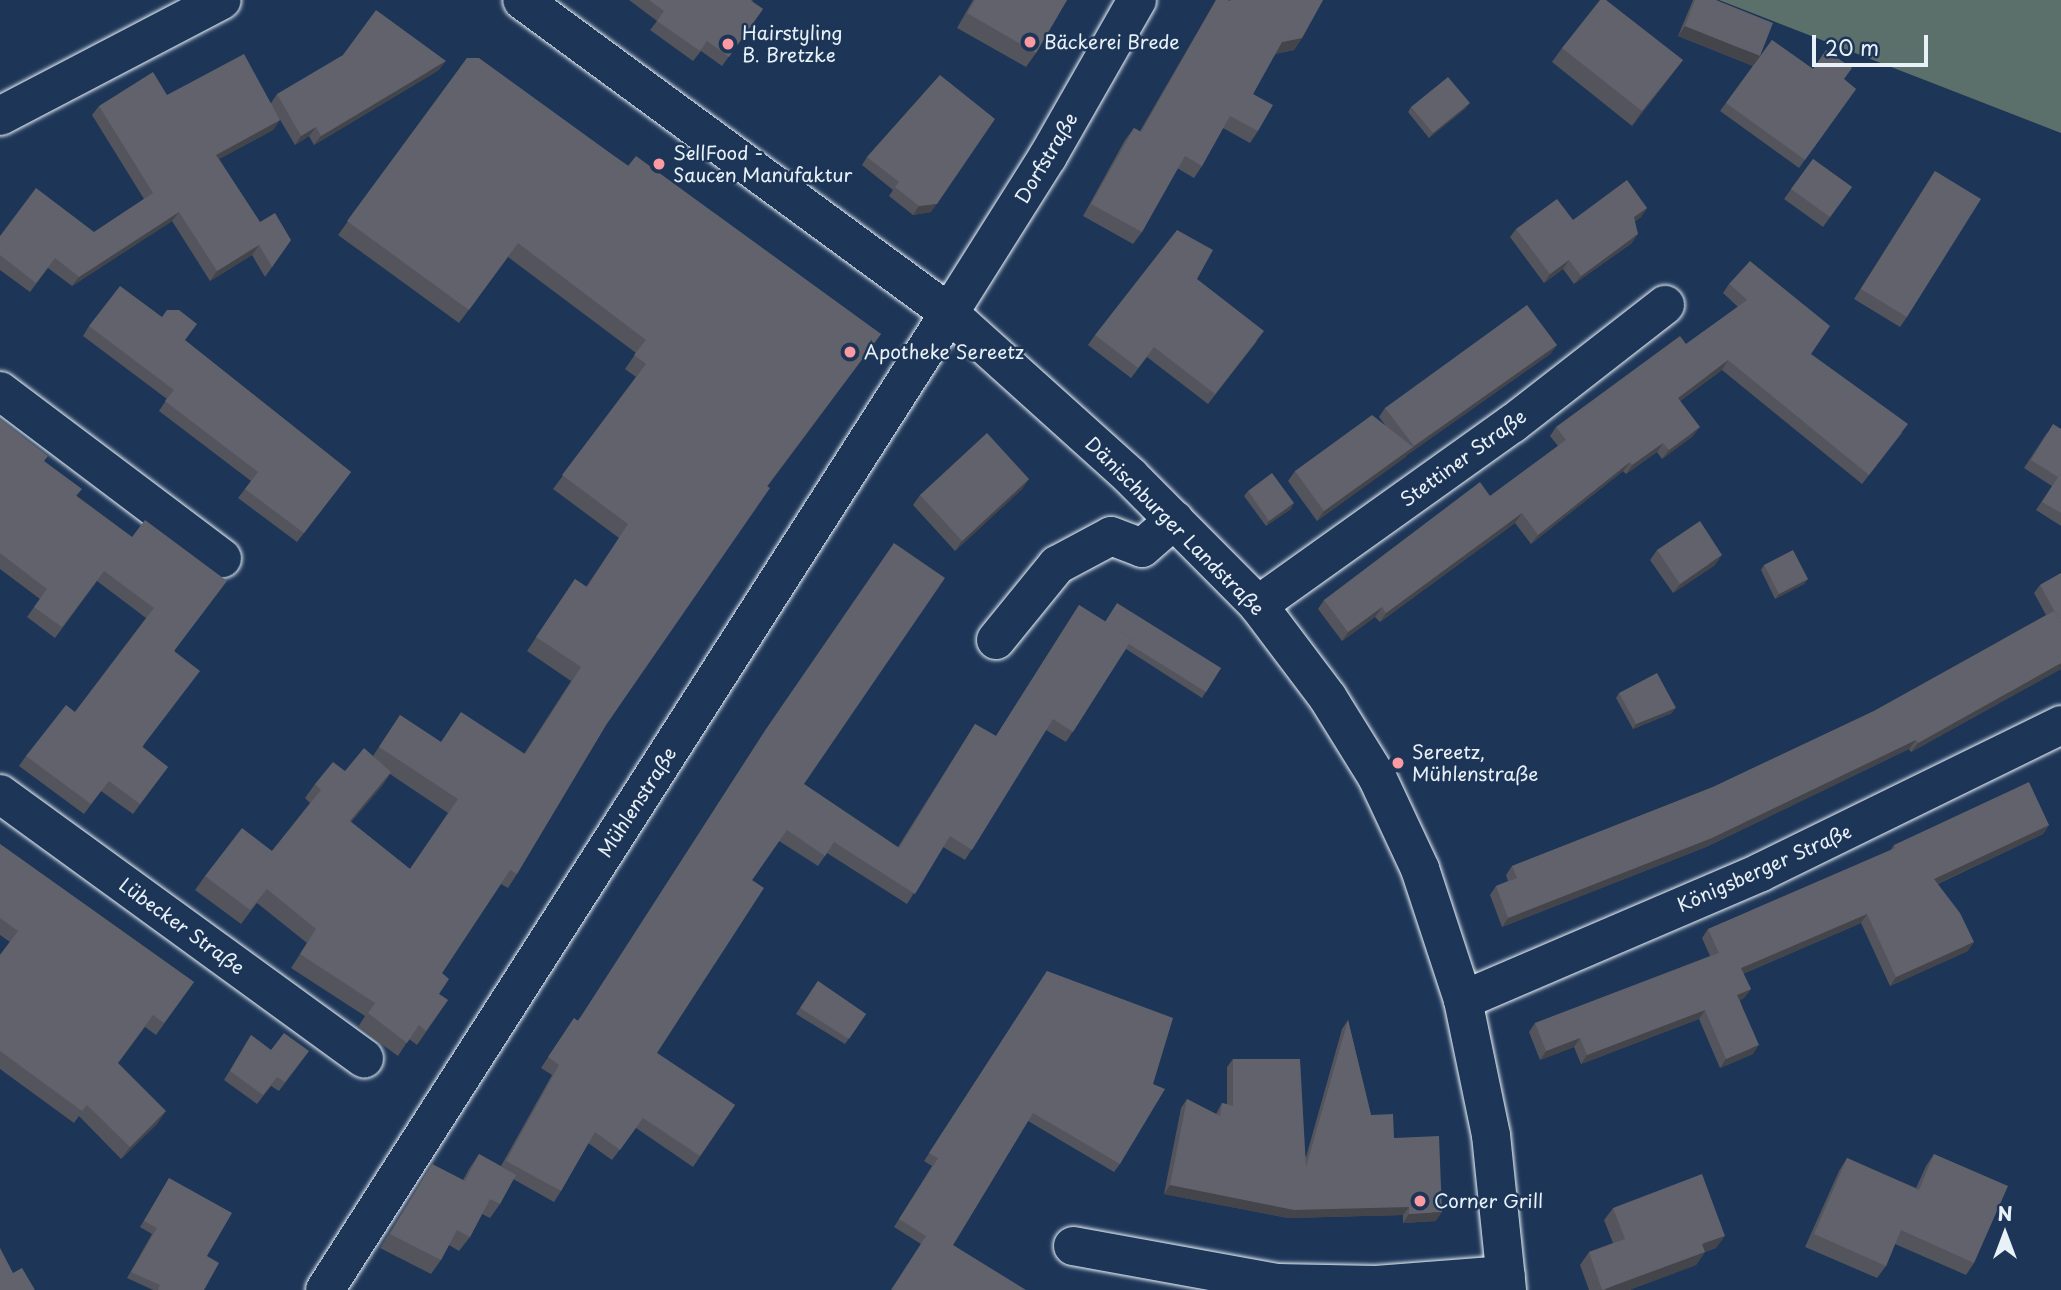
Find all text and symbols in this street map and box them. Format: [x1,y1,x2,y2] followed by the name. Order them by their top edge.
[1816,21,1932,65] scale bar
[742,22,843,66] place label: Hairstyling B. Bretzke
[1044,31,1181,53] place label: Bäckerei Brede
[1825,31,1879,63] text: 20 m
[1022,34,1038,50] marker: Bäckerei Brede
[720,36,736,52] marker: Hairstyling B. Bretzke
[1010,108,1082,208] street label: Dorfstraße
[673,142,853,186] place label: SellFood - Saucen Manufaktur
[651,156,667,172] marker: SellFood - Saucen Manufaktur
[864,341,1025,363] place label: Apotheke Sereetz
[842,344,858,360] marker: Apotheke Sereetz
[1395,404,1531,512] street label: Stettiner Straße
[1081,432,1269,620] street label: Dänischburger Landstraße
[1412,741,1538,785] place label: Sereetz, Mühlenstraße
[593,743,681,861] street label: Mühlenstraße
[1390,755,1406,771] marker: Sereetz, Mühlenstraße
[1673,819,1855,917] street label: Königsberger Straße
[114,873,250,979] street label: Lübecker Straße
[1434,1190,1543,1212] place label: Corner Grill
[1412,1193,1428,1209] marker: Corner Grill
[1970,1199,2040,1269] north arrow
[1997,1199,2013,1227] text: N

